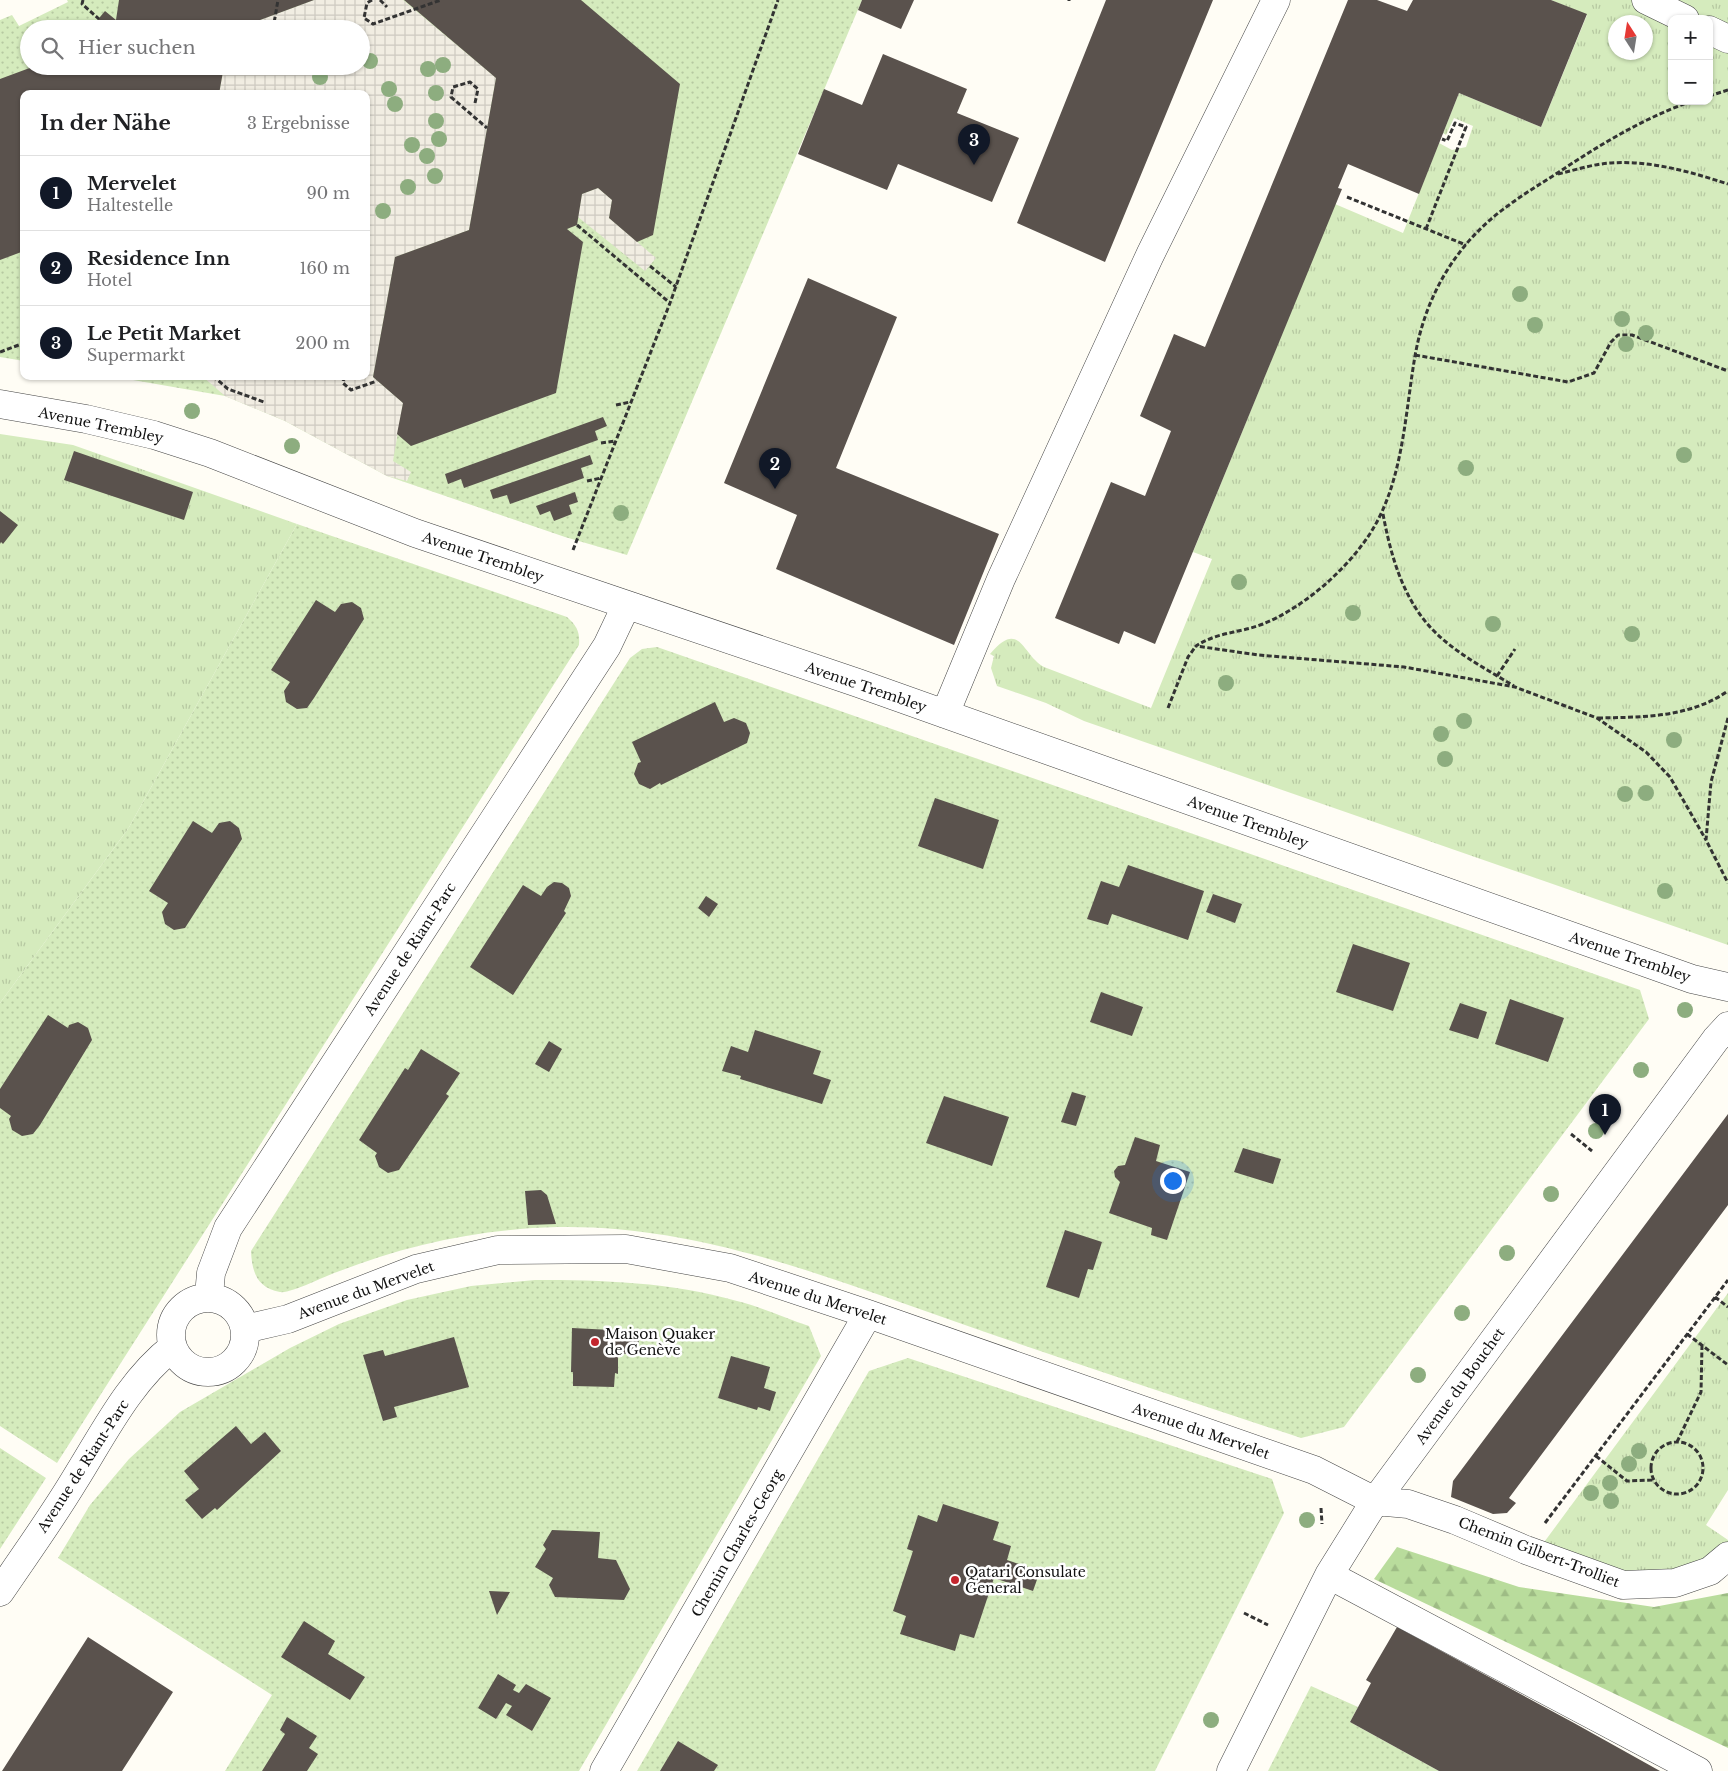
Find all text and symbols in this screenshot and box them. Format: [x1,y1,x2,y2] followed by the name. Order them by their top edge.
[1608,15,1653,60] north arrow
[1668,15,1713,105] map controls
[1668,15,1713,60] button: +
[20,20,370,75] search box
[38,34,66,62] icon: search
[78,36,196,59] text: Hier suchen
[1668,60,1713,105] button: −
[40,110,171,136] text: In der Nähe
[247,113,350,133] text: 3 Ergebnisse
[958,124,990,165] pin: 3
[87,172,177,195] text: Mervelet
[53,183,59,203] text: 1
[307,183,350,203] text: 90 m
[87,195,173,215] text: Haltestelle
[87,247,230,270] text: Residence Inn
[51,258,61,278] text: 2
[299,258,350,278] text: 160 m
[87,270,132,290] text: Hotel
[87,322,241,345] text: Le Petit Market
[51,333,61,353] text: 3
[296,333,350,353] text: 200 m
[87,345,185,365] text: Supermarkt
[36,403,165,447] street label: Avenue Trembley
[759,448,791,489] pin: 2
[419,527,546,586] street label: Avenue Trembley
[802,657,929,716] street label: Avenue Trembley
[1184,791,1311,852] street label: Avenue Trembley
[360,879,460,1020] street label: Avenue de Riant-Parc
[1566,927,1693,986] street label: Avenue Trembley
[1589,1094,1621,1135] pin: 1
[1160,1168,1186,1194] your location
[294,1257,437,1323] street label: Avenue du Mervelet
[746,1267,890,1329] street label: Avenue du Mervelet
[1411,1324,1509,1449] street label: Avenue du Bouchet
[605,1325,716,1359] place label: Maison Quaker de Genève
[589,1336,601,1348] marker: Maison Quaker de Genève
[33,1396,133,1537] street label: Avenue de Riant-Parc
[1129,1399,1273,1463] street label: Avenue du Mervelet
[687,1465,787,1620] street label: Chemin Charles-Georg
[1456,1513,1623,1591] street label: Chemin Gilbert-Trolliet
[965,1563,1086,1597] place label: Qatari Consulate General
[949,1574,961,1586] marker: Qatari Consulate General

